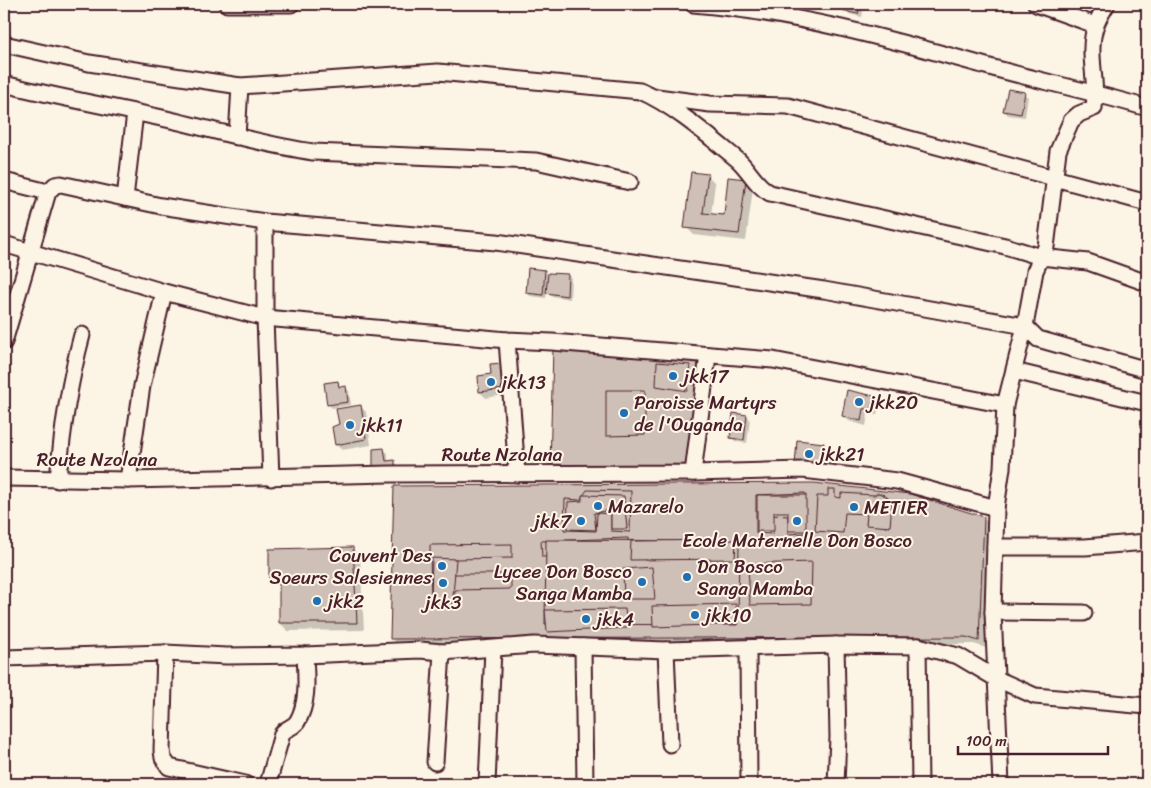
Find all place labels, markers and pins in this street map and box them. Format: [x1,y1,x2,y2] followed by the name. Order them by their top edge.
[679,360,730,393] place label: jkk17
[497,366,547,399] place label: jkk13
[667,370,679,382] marker: jkk17
[485,376,497,388] marker: jkk13
[634,386,777,441] place label: Paroisse Martyrs de l'Ouganda
[865,386,918,419] place label: jkk20
[853,396,865,408] marker: jkk20
[618,407,630,419] marker: Paroisse Martyrs de l'Ouganda
[356,409,403,442] place label: jkk11
[344,419,356,431] marker: jkk11
[815,438,864,471] place label: jkk21
[803,448,815,460] marker: jkk21
[608,490,684,523] place label: Mazarelo
[864,491,928,524] place label: METIER
[592,500,604,512] marker: Mazarelo
[848,501,860,513] marker: METIER
[530,505,572,538] place label: jkk7
[575,515,587,527] marker: jkk7
[791,515,803,527] marker: Ecole Maternelle Don Bosco
[682,524,912,557] place label: Ecole Maternelle Don Bosco
[270,539,432,594] place label: Couvent Des Soeurs Salesiennes
[697,550,814,605] place label: Don Bosco Sanga Mamba
[494,555,632,610] place label: Lycee Don Bosco Sanga Mamba
[436,560,448,572] marker: Couvent Des Soeurs Salesiennes
[681,571,693,583] marker: Don Bosco Sanga Mamba
[636,576,648,588] marker: Lycee Don Bosco Sanga Mamba
[437,577,449,589] marker: jkk3
[323,585,364,618] place label: jkk2
[421,586,462,619] place label: jkk3
[311,595,323,607] marker: jkk2
[701,599,752,632] place label: jkk10
[592,603,634,636] place label: jkk4
[689,609,701,621] marker: jkk10
[580,613,592,625] marker: jkk4

